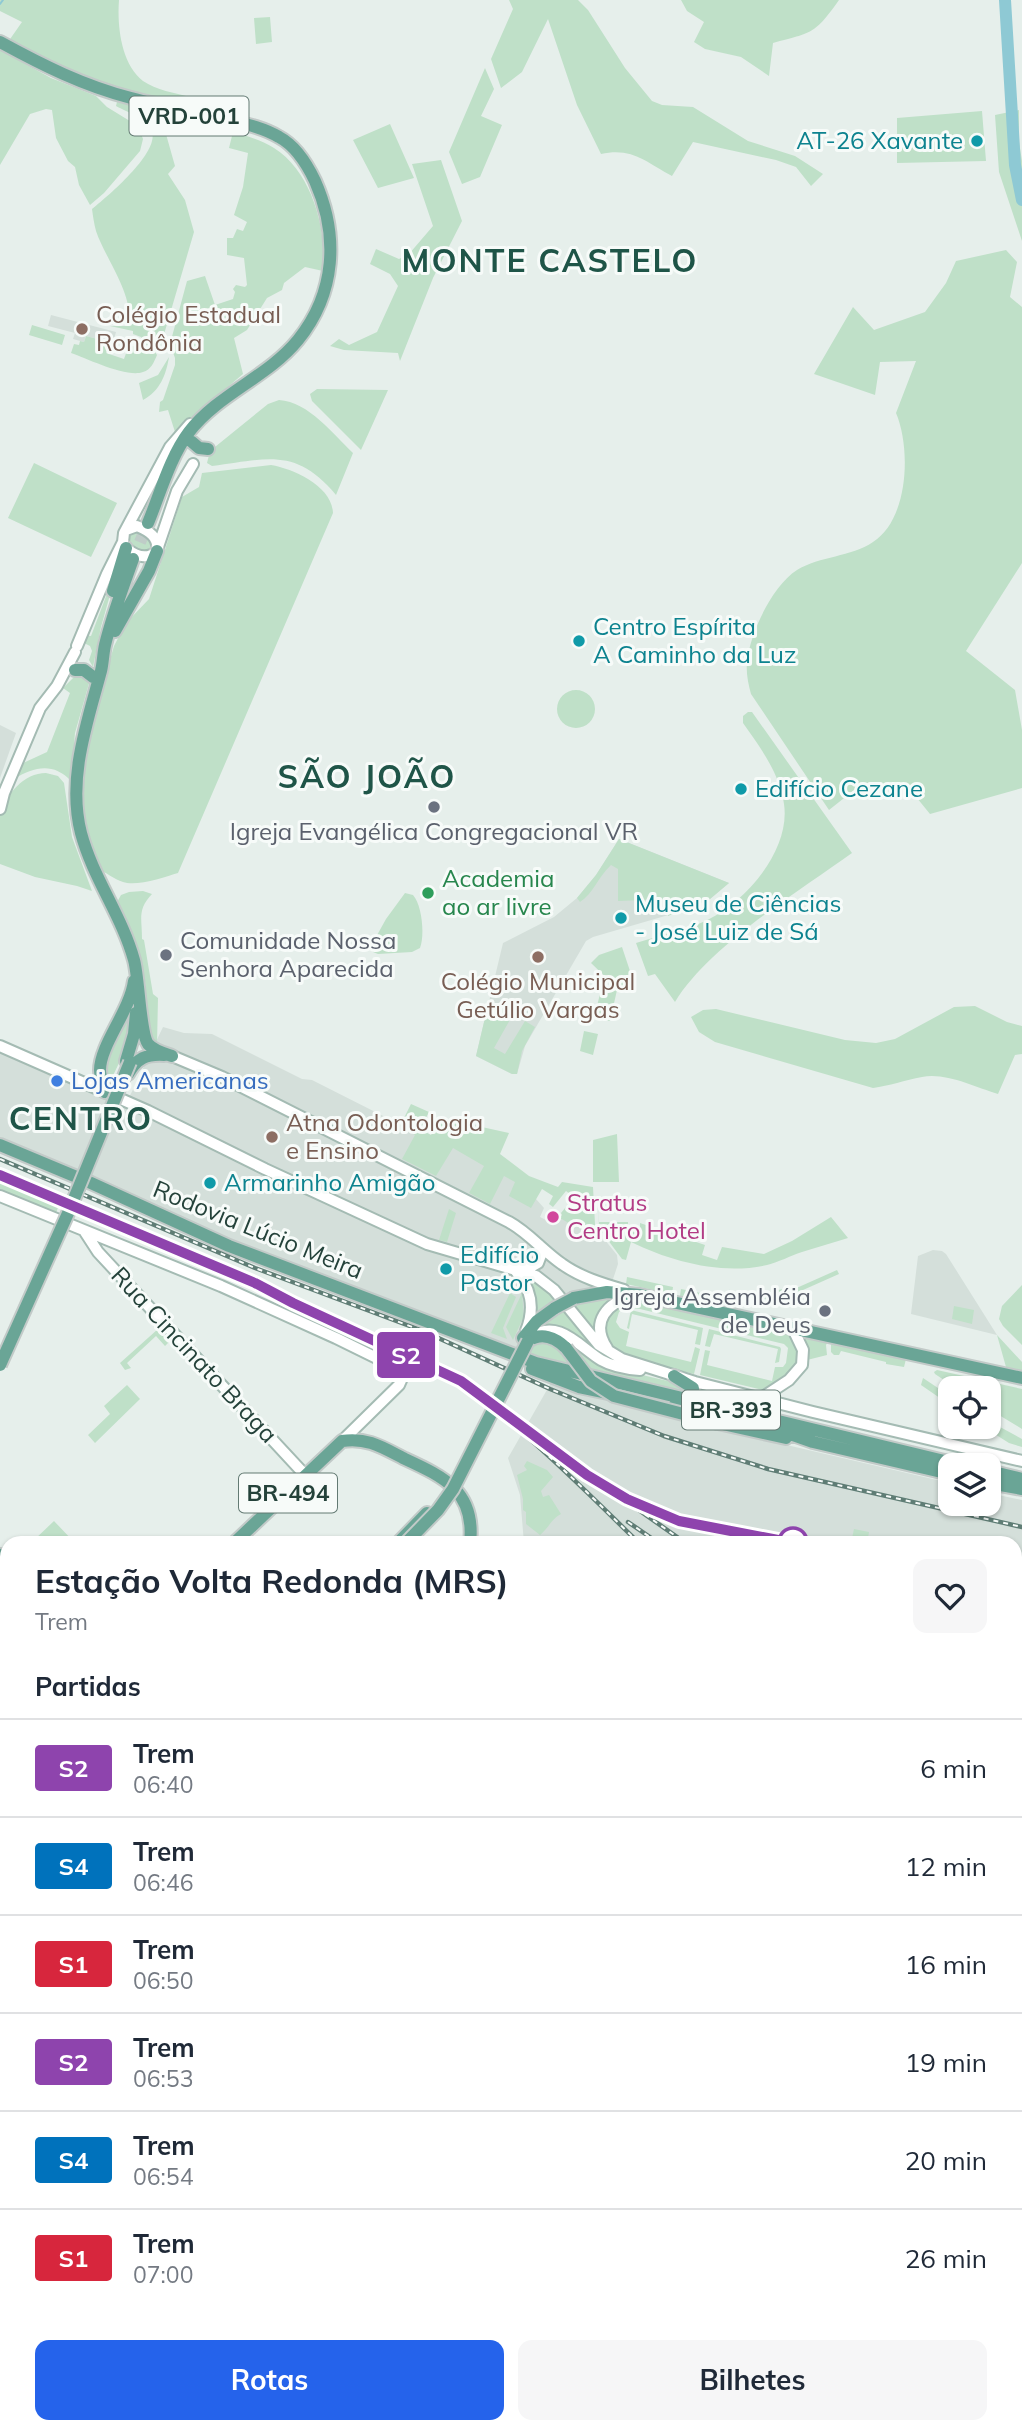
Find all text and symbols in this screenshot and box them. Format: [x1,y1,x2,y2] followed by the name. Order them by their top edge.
[130,97,248,136] road number: VRD-001
[796,125,963,155] place label: AT-26 Xavante
[969,133,985,149] marker: AT-26 Xavante
[402,240,698,280] district label: MONTE CASTELO
[96,299,281,357] place label: Colégio Estadual Rondônia
[74,321,90,337] marker: Colégio Estadual Rondônia
[593,611,796,669] place label: Centro Espírita A Caminho da Luz
[571,633,587,649] marker: Centro Espírita A Caminho da Luz
[278,756,456,796] district label: SÃO JOÃO
[755,773,923,803] place label: Edifício Cezane
[733,781,749,797] marker: Edifício Cezane
[426,799,442,815] marker: Igreja Evangélica Congregacional VR
[230,816,638,846] place label: Igreja Evangélica Congregacional VR
[442,863,554,921] place label: Academia ao ar livre
[420,885,436,901] marker: Academia ao ar livre
[635,888,841,946] place label: Museu de Ciências - José Luiz de Sá
[613,910,629,926] marker: Museu de Ciências - José Luiz de Sá
[180,925,396,983] place label: Comunidade Nossa Senhora Aparecida
[158,947,174,963] marker: Comunidade Nossa Senhora Aparecida
[530,949,546,965] marker: Colégio Municipal Getúlio Vargas
[441,966,635,1024] place label: Colégio Municipal Getúlio Vargas
[71,1065,269,1095] place label: Lojas Americanas
[49,1073,65,1089] marker: Lojas Americanas
[9,1098,153,1138] district label: CENTRO
[286,1107,483,1165] place label: Atna Odontologia e Ensino
[264,1129,280,1145] marker: Atna Odontologia e Ensino
[224,1167,435,1197] place label: Armarinho Amigão
[149,1173,368,1285] street label: Rodovia Lúcio Meira
[202,1175,218,1191] marker: Armarinho Amigão
[567,1187,706,1245] place label: Stratus Centro Hotel
[545,1209,561,1225] marker: Stratus Centro Hotel
[460,1239,539,1297] place label: Edifício Pastor
[105,1260,284,1449] street label: Rua Cincinato Braga
[438,1261,454,1277] marker: Edifício Pastor
[614,1281,811,1339] place label: Igreja Assembléia de Deus
[817,1303,833,1319] marker: Igreja Assembléia de Deus
[374,1332,438,1378] line badge: S2
[391,1340,421,1370] text: S2
[938,1376,1001,1516] map controls
[938,1376,1001,1439] button: locate
[682,1390,780,1429] road number: BR-393
[938,1453,1001,1516] button: layers
[239,1474,337,1512] road number: BR-494
[778,1527,808,1557] unlabelled marker
[913,1559,987,1633] button: heart
[35,1560,509,1601] text: Estação Volta Redonda (MRS)
[35,1607,88,1636] text: Trem
[35,1670,141,1703] text: Partidas
[133,1737,195,1770] text: Trem
[920,1752,987,1785] text: 6 min
[59,1753,88,1783] text: S2
[133,1770,193,1799] text: 06:40
[133,1835,195,1868] text: Trem
[905,1850,987,1883] text: 12 min
[59,1851,88,1881] text: S4
[133,1868,193,1897] text: 06:46
[133,1933,195,1966] text: Trem
[905,1948,987,1981] text: 16 min
[59,1949,88,1979] text: S1
[133,1966,193,1995] text: 06:50
[133,2031,195,2064] text: Trem
[905,2046,987,2079] text: 19 min
[59,2047,88,2077] text: S2
[133,2064,193,2093] text: 06:53
[133,2129,195,2162] text: Trem
[905,2144,987,2177] text: 20 min
[59,2145,88,2175] text: S4
[133,2162,193,2191] text: 06:54
[133,2227,195,2260] text: Trem
[905,2242,987,2275] text: 26 min
[59,2243,88,2273] text: S1
[133,2260,193,2289] text: 07:00
[35,2340,504,2420] button: Rotas
[518,2340,987,2420] button: Bilhetes

